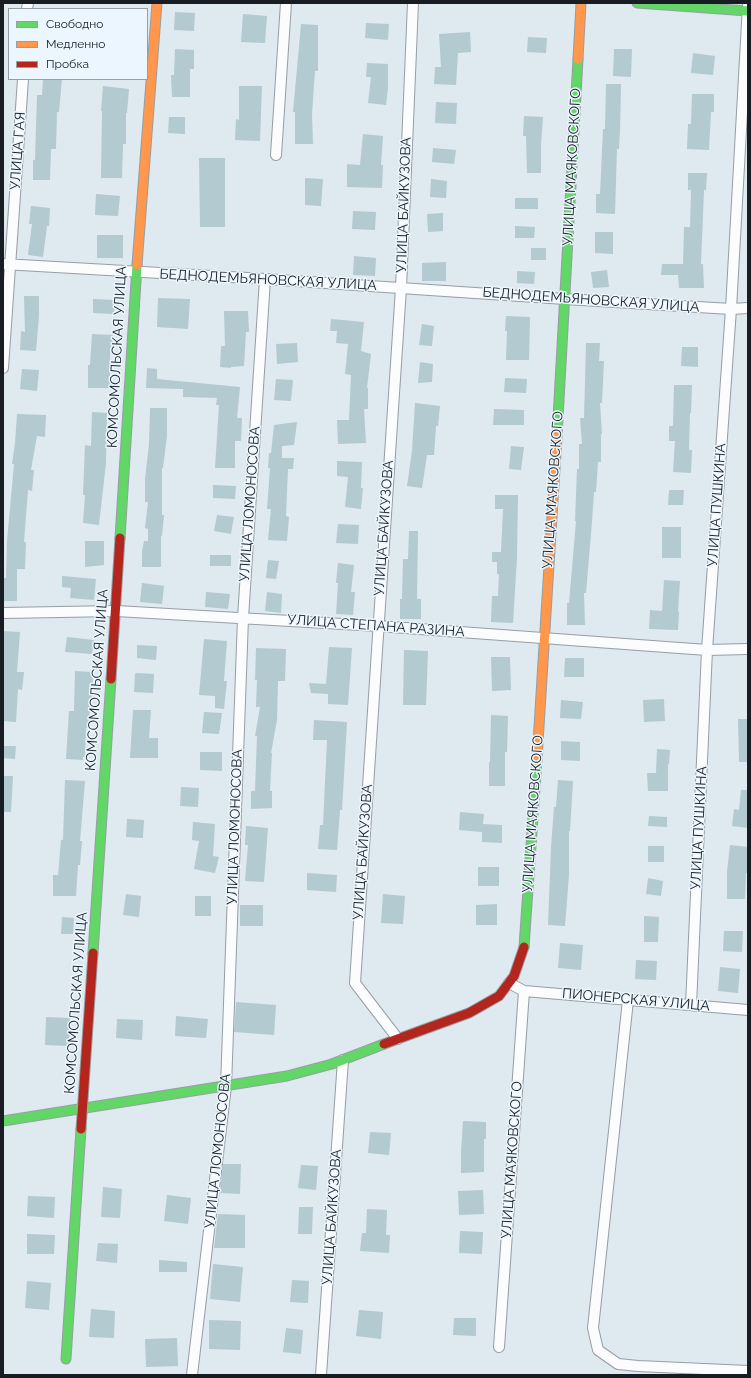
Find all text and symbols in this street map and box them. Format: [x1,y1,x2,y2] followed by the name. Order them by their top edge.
[8,8,148,80] legend
[46,17,103,31] text: Свободно
[46,37,105,51] text: Медленно
[46,57,89,71] text: Пробка
[559,88,585,246] street label: УЛИЦА МАЯКОВСКОГО
[7,111,29,191] street label: УЛИЦА ГАЯ
[393,137,415,273] street label: УЛИЦА БАЙКУЗОВА
[104,266,130,448] street label: КОМСОМОЛЬСКАЯ УЛИЦА
[159,266,377,294] street label: БЕДНОДЕМЬЯНОВСКАЯ УЛИЦА
[482,284,700,316] street label: БЕДНОДЕМЬЯНОВСКАЯ УЛИЦА
[539,411,567,569] street label: УЛИЦА МАЯКОВСКОГО
[236,426,264,582] street label: УЛИЦА ЛОМОНОСОВА
[704,443,730,567] street label: УЛИЦА ПУШКИНА
[371,460,397,596] street label: УЛИЦА БАЙКУЗОВА
[82,589,112,771] street label: КОМСОМОЛЬСКАЯ УЛИЦА
[287,611,465,641] street label: УЛИЦА СТЕПАНА РАЗИНА
[519,735,547,893] street label: УЛИЦА МАЯКОВСКОГО
[224,749,246,905] street label: УЛИЦА ЛОМОНОСОВА
[687,766,711,890] street label: УЛИЦА ПУШКИНА
[350,784,376,920] street label: УЛИЦА БАЙКУЗОВА
[61,912,91,1094] street label: КОМСОМОЛЬСКАЯ УЛИЦА
[561,985,711,1015] street label: ПИОНЕРСКАЯ УЛИЦА
[202,1073,234,1229] street label: УЛИЦА ЛОМОНОСОВА
[498,1081,526,1239] street label: УЛИЦА МАЯКОВСКОГО
[319,1149,345,1285] street label: УЛИЦА БАЙКУЗОВА

